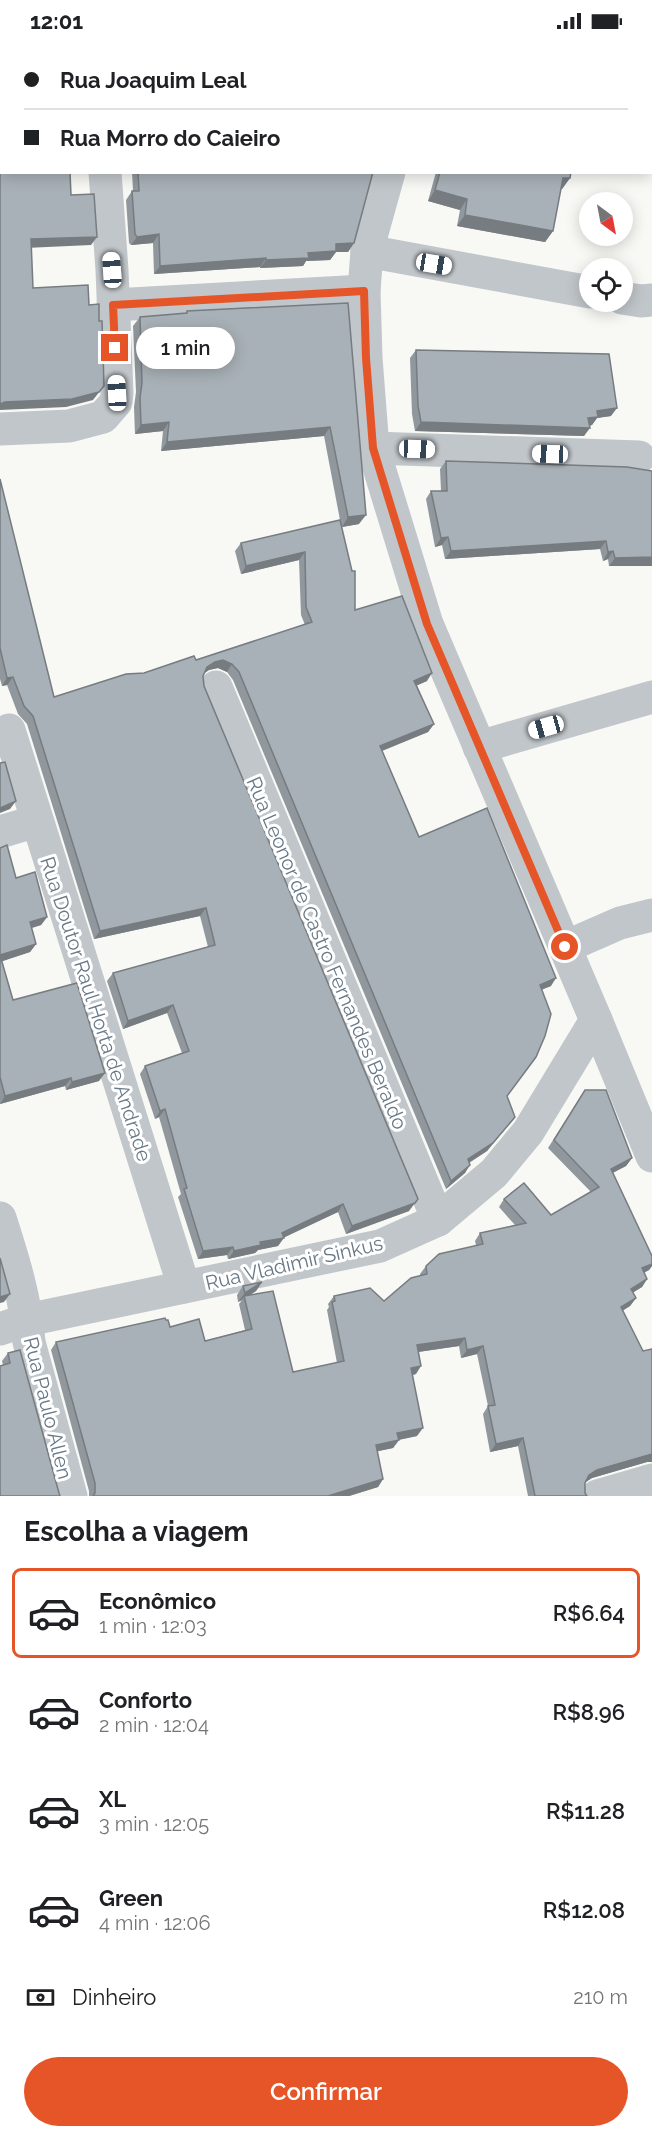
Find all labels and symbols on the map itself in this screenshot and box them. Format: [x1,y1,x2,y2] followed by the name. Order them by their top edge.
[579,192,633,246] north arrow
[102,251,122,289] car
[415,252,453,276] car
[136,327,235,369] callout: 1 min
[101,334,128,361] route end
[107,375,127,411] car
[399,439,435,459] car
[532,444,568,464] car
[526,713,566,741] car
[242,773,412,1133] street label: Rua Leonor de Castro Fernandes Beraldo
[35,854,157,1165] street label: Rua Doutor Raul Horta de Andrade
[551,933,578,960] route start
[203,1231,385,1295] street label: Rua Vladimir Sinkus
[19,1335,77,1481] street label: Rua Paulo Allen

